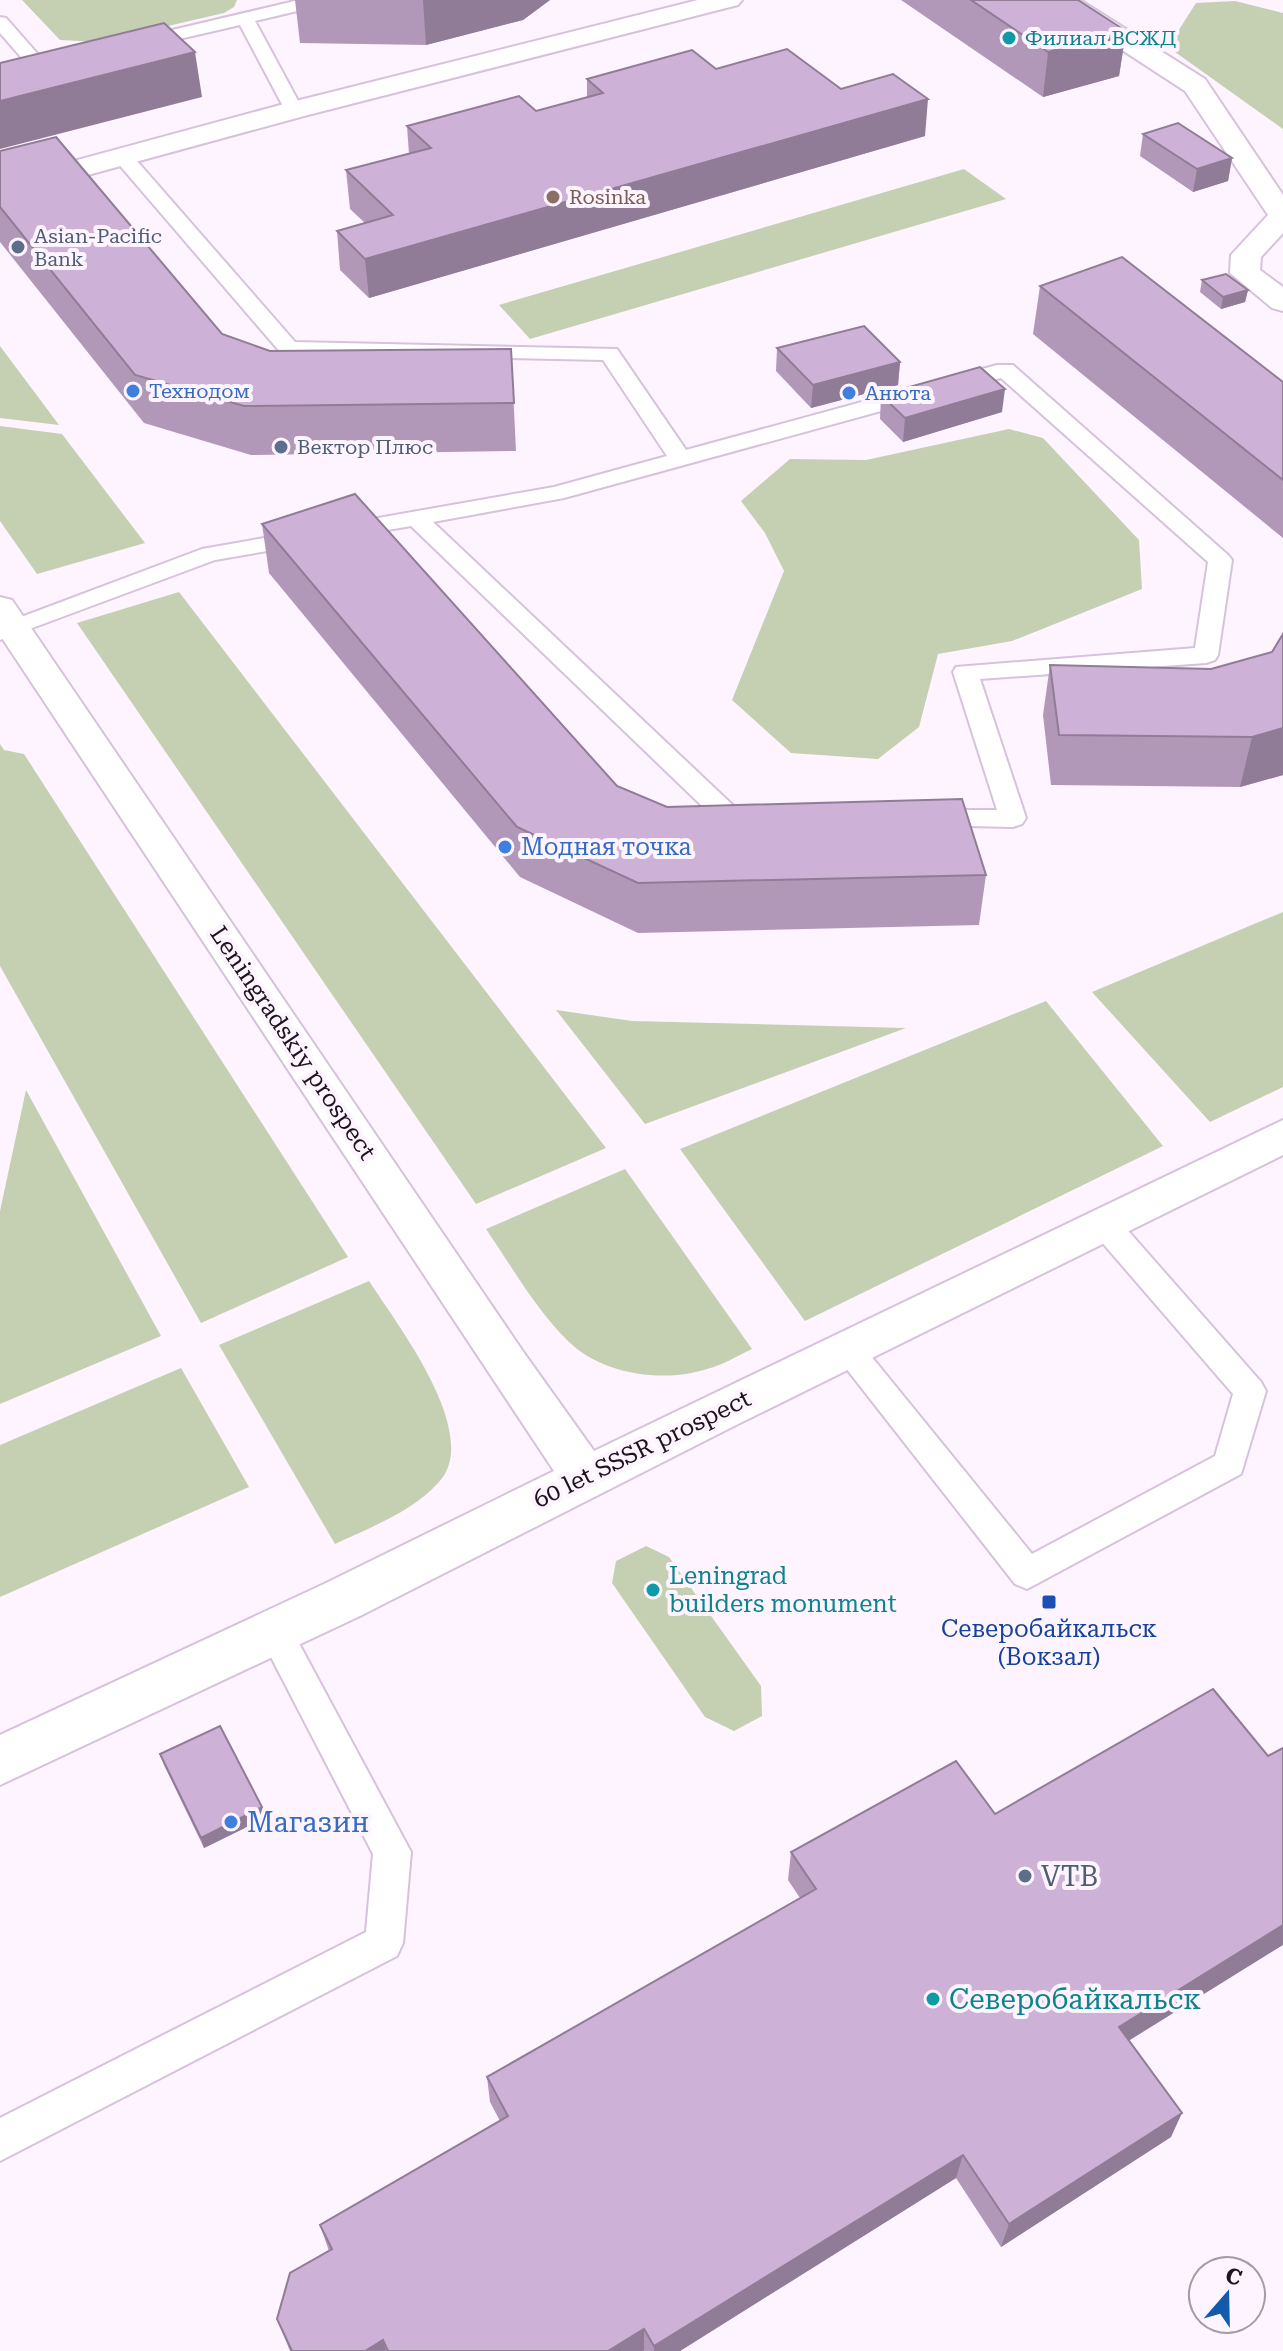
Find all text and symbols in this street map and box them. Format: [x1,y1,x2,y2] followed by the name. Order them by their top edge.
[1025,26,1176,50] place label: Филиал ВСЖД
[1000,29,1018,47] marker: Филиал ВСЖД
[569,185,646,209] place label: Rosinka
[544,188,562,206] marker: Rosinka
[34,224,162,271] place label: Asian-Pacific Bank
[9,238,27,256] marker: Asian-Pacific Bank
[149,379,250,403] place label: Технодом
[865,381,931,405] place label: Анюта
[124,382,142,400] marker: Технодом
[840,384,858,402] marker: Анюта
[297,435,433,459] place label: Вектор Плюс
[272,438,290,456] marker: Вектор Плюс
[521,833,692,861] place label: Модная точка
[496,838,514,856] marker: Модная точка
[204,921,382,1165] street label: Leningradskiy prospect
[529,1384,755,1514] street label: 60 let SSSR prospect
[669,1562,897,1618] place label: Leningrad builders monument
[644,1581,662,1599] marker: Leningrad builders monument
[1040,1593,1058,1611] marker: Северобайкальск (Вокзал)
[941,1615,1157,1671] place label: Северобайкальск (Вокзал)
[247,1806,369,1839] place label: Магазин
[222,1813,240,1831] marker: Магазин
[1041,1860,1098,1893] place label: VTB
[1016,1867,1034,1885] marker: VTB
[949,1983,1201,2016] place label: Северобайкальск
[924,1990,942,2008] marker: Северобайкальск
[1187,2255,1267,2335] north arrow
[1222,2262,1245,2291] text: С

